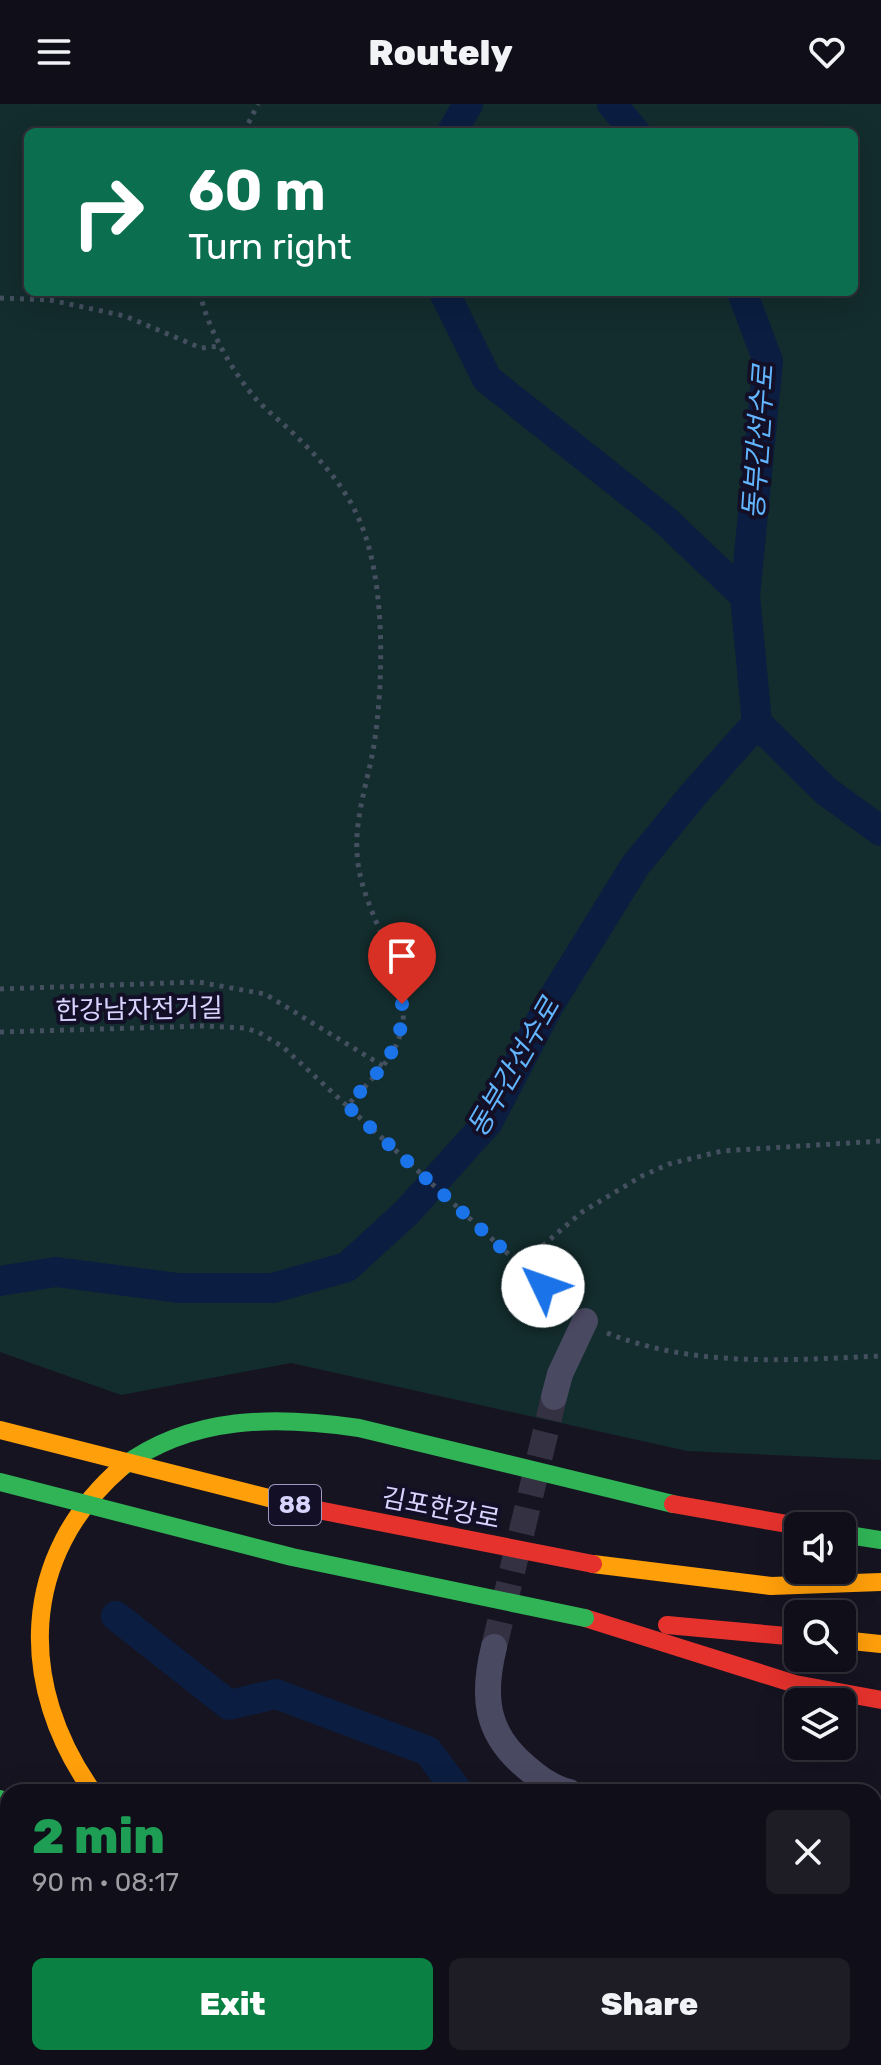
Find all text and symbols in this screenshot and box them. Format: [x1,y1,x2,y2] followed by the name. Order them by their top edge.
[32,30,76,74] icon: menu
[805,30,849,74] icon: heart
[368,31,513,74] text: Routely
[188,158,326,224] text: 60 m
[56,160,160,264] icon: right
[188,225,352,268] text: Turn right
[737,363,780,520] water label: 동부간선수로
[368,922,436,1004] pin
[380,934,424,978] icon: arrive
[461,991,567,1142] water label: 동부간선수로
[55,993,223,1026] street label: 한강남자전거길
[501,1244,585,1328] position arrow
[379,1482,503,1535] street label: 김포한강로
[269,1485,321,1525] road number: 88
[784,1512,856,1760] map controls
[784,1512,856,1584] button: sound
[784,1600,856,1672] button: search
[784,1688,856,1760] button: layers
[32,1808,165,1865] text: 2 min
[766,1810,850,1894] button: close
[32,1867,179,1898] text: 90 m · 08:17
[32,1958,433,2050] button: Exit
[449,1958,850,2050] button: Share

